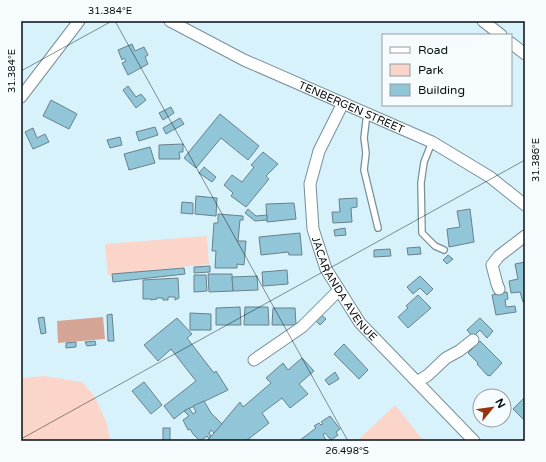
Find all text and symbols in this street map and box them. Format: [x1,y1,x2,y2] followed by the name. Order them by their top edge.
[88,5,132,17] text: 31.384°E
[382,34,512,106] legend
[418,43,448,57] text: Road
[6,49,18,93] text: 31.384°E
[418,63,444,77] text: Park
[297,78,407,136] street label: TENBERGEN STREET
[418,83,465,97] text: Building
[530,138,542,182] text: 31.386°E
[309,235,380,343] street label: JACARANDA AVENUE
[472,388,512,428] north arrow
[492,396,508,410] text: N
[325,445,369,457] text: 26.498°S

